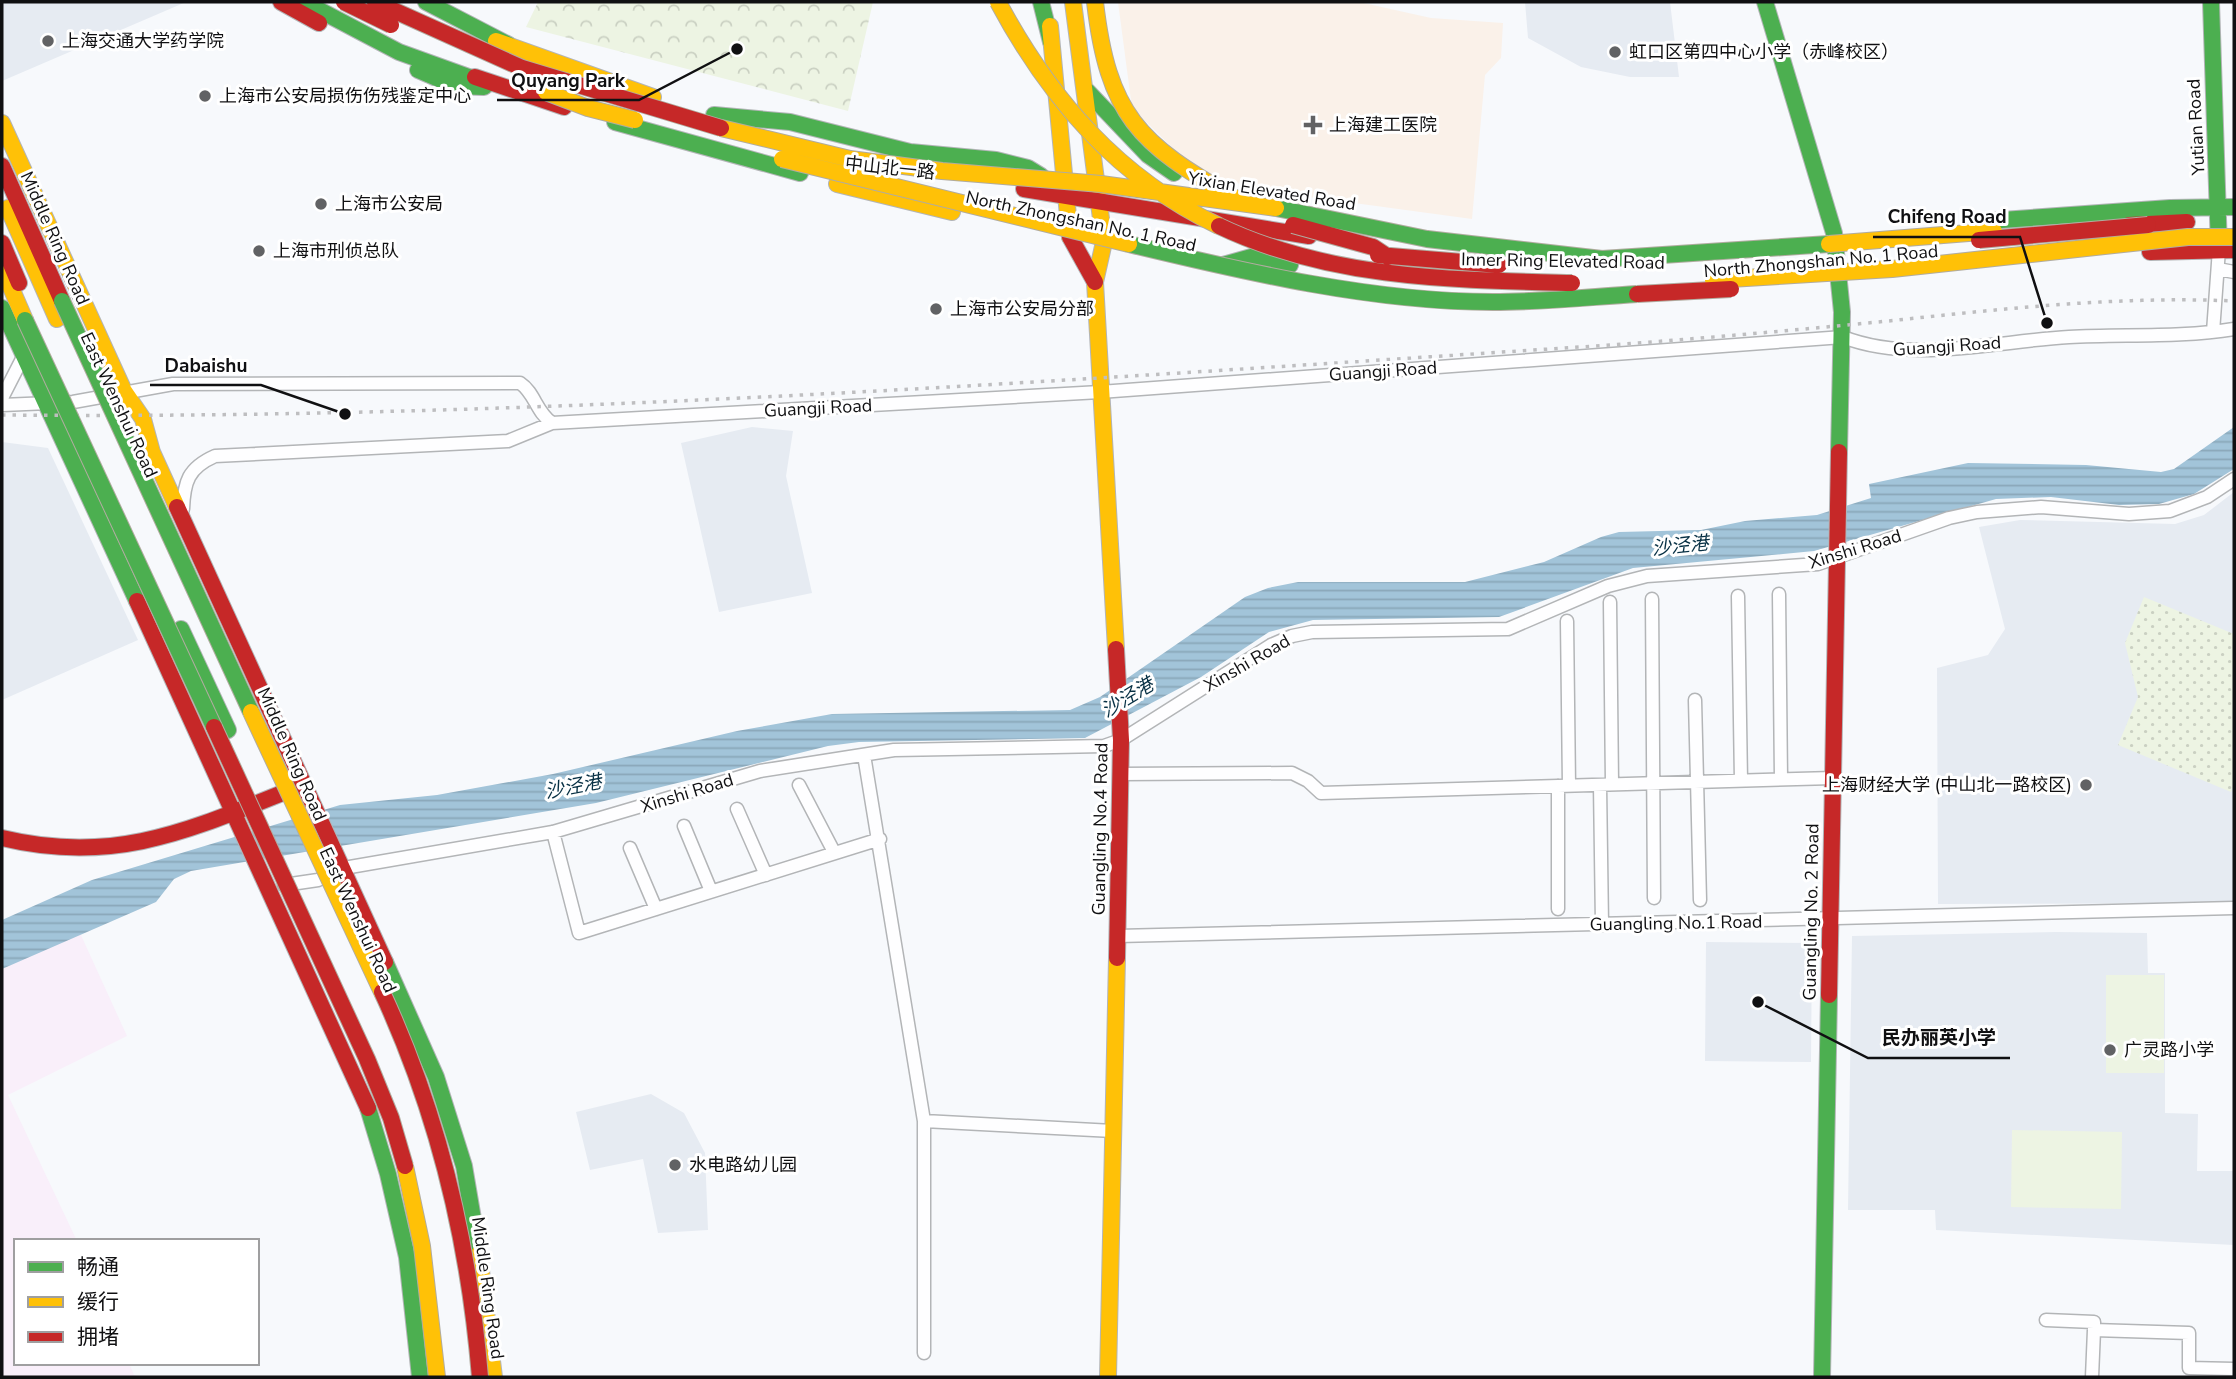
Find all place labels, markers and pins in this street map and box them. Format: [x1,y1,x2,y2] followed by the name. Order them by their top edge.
[62,29,224,53] place label: 上海交通大学药学院
[40,33,56,49] marker: 上海交通大学药学院
[1629,40,1899,64] place label: 虹口区第四中心小学（赤峰校区）
[1607,44,1623,60] marker: 虹口区第四中心小学（赤峰校区）
[497,60,639,100] callout: Quyang Park
[219,84,471,108] place label: 上海市公安局损伤伤残鉴定中心
[197,88,213,104] marker: 上海市公安局损伤伤残鉴定中心
[1329,113,1437,137] place label: 上海建工医院
[1303,115,1323,135] marker: 上海建工医院
[335,192,443,216] place label: 上海市公安局
[313,196,329,212] marker: 上海市公安局
[1873,197,2020,237] callout: Chifeng Road
[273,239,399,263] place label: 上海市刑侦总队
[251,243,267,259] marker: 上海市刑侦总队
[950,297,1094,321] place label: 上海市公安局分部
[928,301,944,317] marker: 上海市公安局分部
[150,345,261,385] callout: Dabaishu
[1822,773,2072,797] place label: 上海财经大学 (中山北一路校区)
[2078,777,2094,793] marker: 上海财经大学 (中山北一路校区)
[1868,1018,2010,1058] callout: 民办丽英小学
[2124,1038,2214,1062] place label: 广灵路小学
[2102,1042,2118,1058] marker: 广灵路小学
[689,1153,797,1177] place label: 水电路幼儿园
[667,1157,683,1173] marker: 水电路幼儿园

